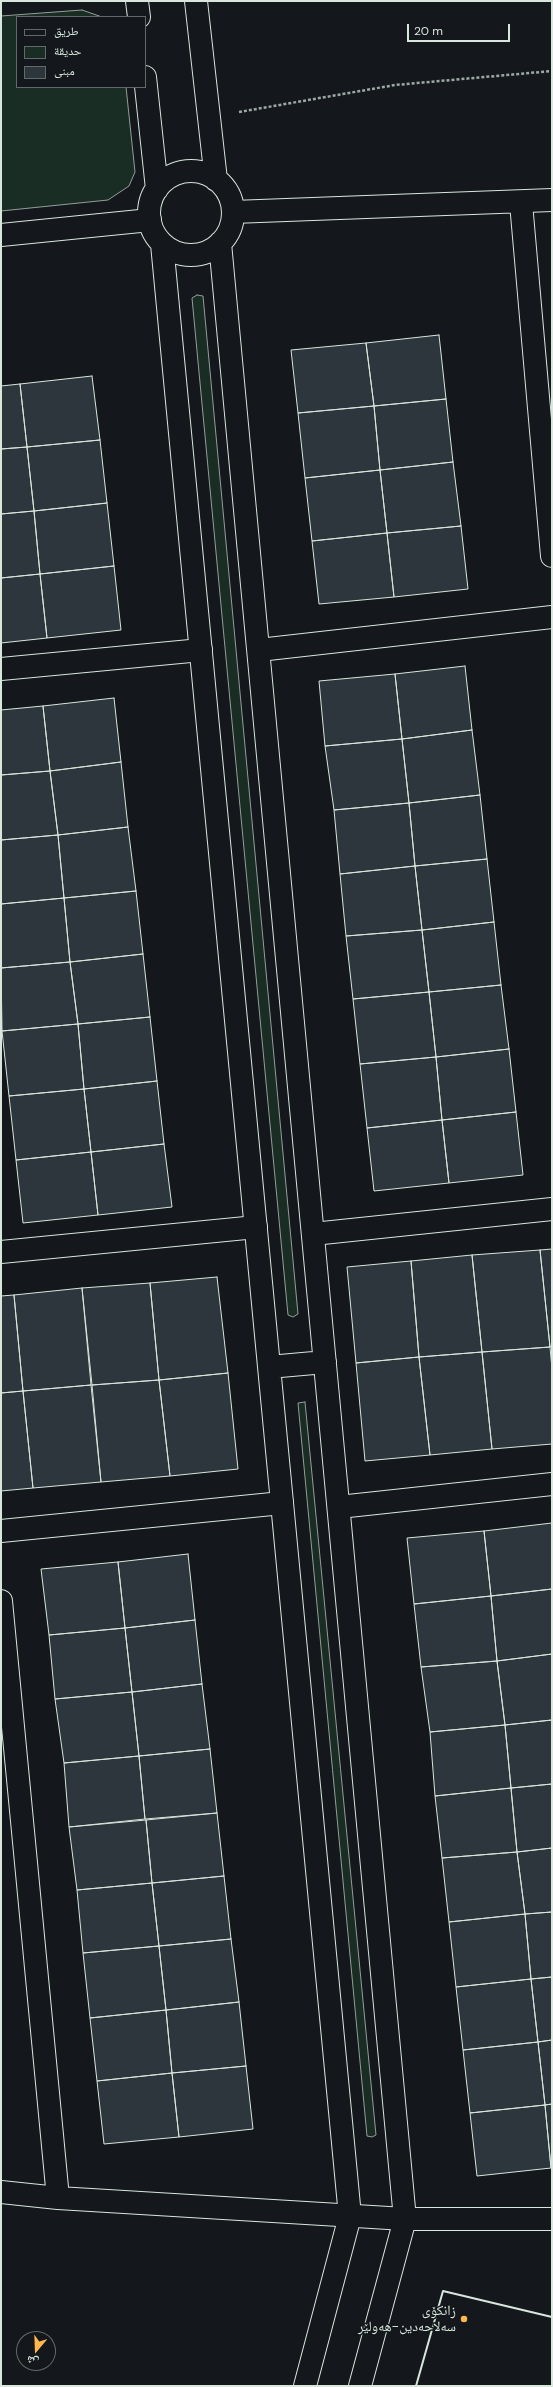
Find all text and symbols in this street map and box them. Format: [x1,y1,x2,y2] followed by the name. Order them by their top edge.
[16,16,146,88] legend
[409,16,512,42] scale bar
[54,23,79,39] text: طريق
[414,23,443,39] text: 20 m
[54,43,82,59] text: حديقة
[54,63,75,79] text: مبنى
[358,2303,456,2336] place label: زانکۆی سەلاحەدین-هەولێر
[459,2314,469,2324] marker: زانکۆی سەلاحەدین-هەولێر
[16,2331,56,2371] north arrow
[25,2353,40,2370] text: ش

